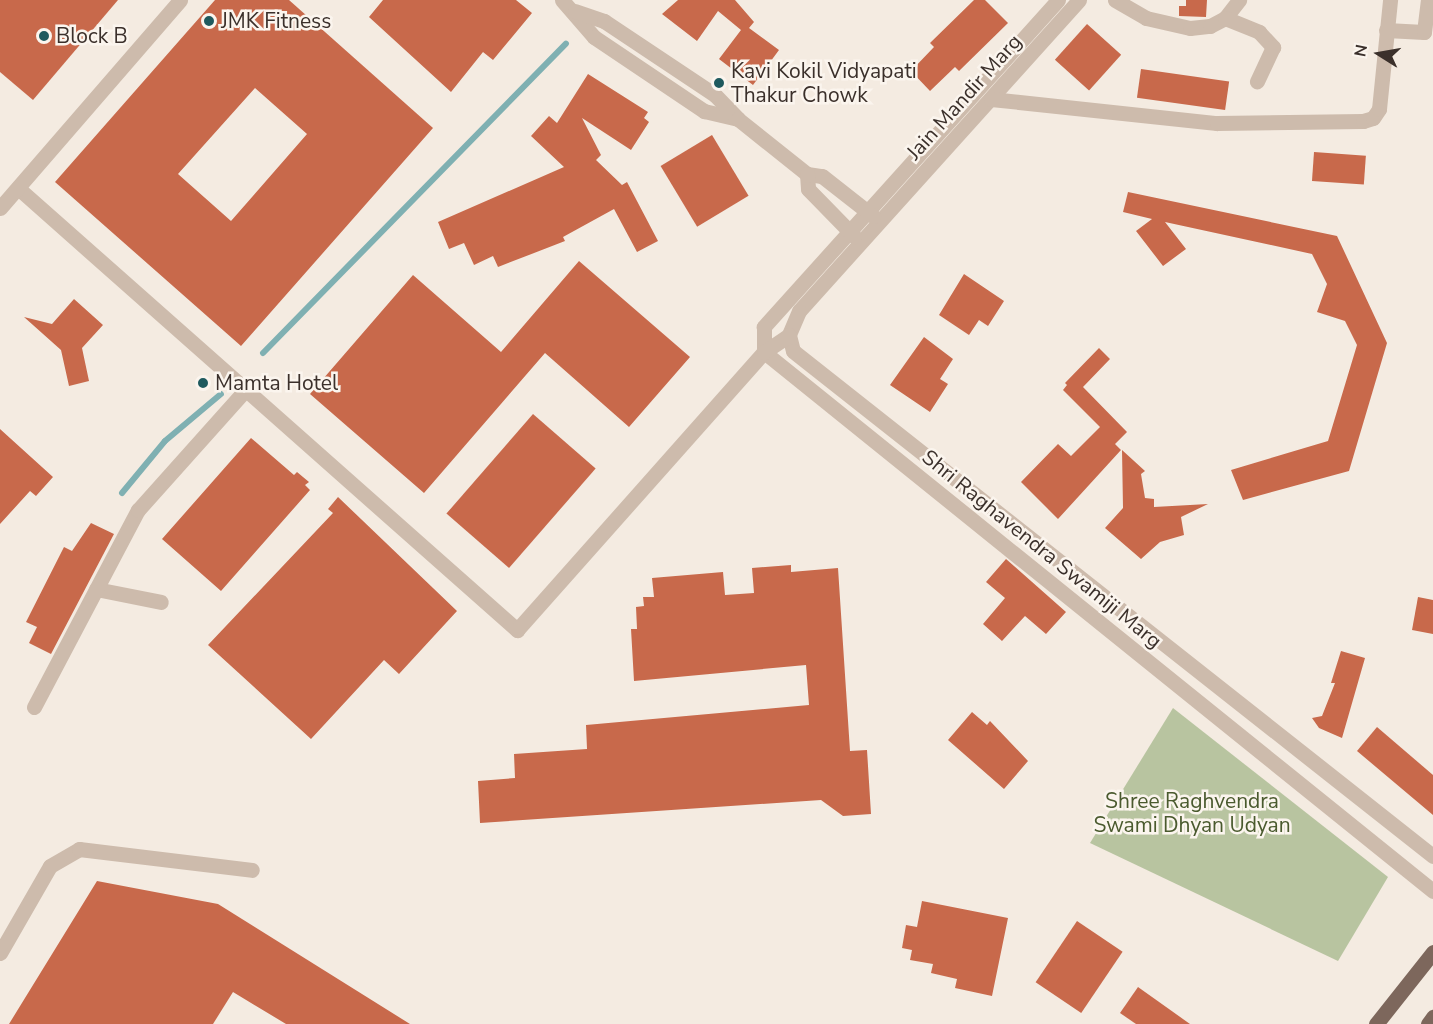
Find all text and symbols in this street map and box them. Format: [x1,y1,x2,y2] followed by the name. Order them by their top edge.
[221,8,331,34] place label: JMK Fitness
[202,14,216,28] marker: JMK Fitness
[56,23,128,49] place label: Block B
[1349,24,1409,84] north arrow
[37,29,51,43] marker: Block B
[901,29,1027,165] street label: Jain Mandir Marg
[1349,43,1373,59] text: N
[731,58,917,108] place label: Kavi Kokil Vidyapati Thakur Chowk
[712,76,726,90] marker: Kavi Kokil Vidyapati Thakur Chowk
[215,370,338,396] place label: Mamta Hotel
[196,376,210,390] marker: Mamta Hotel
[917,444,1167,654] street label: Shri Raghavendra Swamiji Marg
[1093,788,1291,838] park label: Shree Raghvendra Swami Dhyan Udyan

